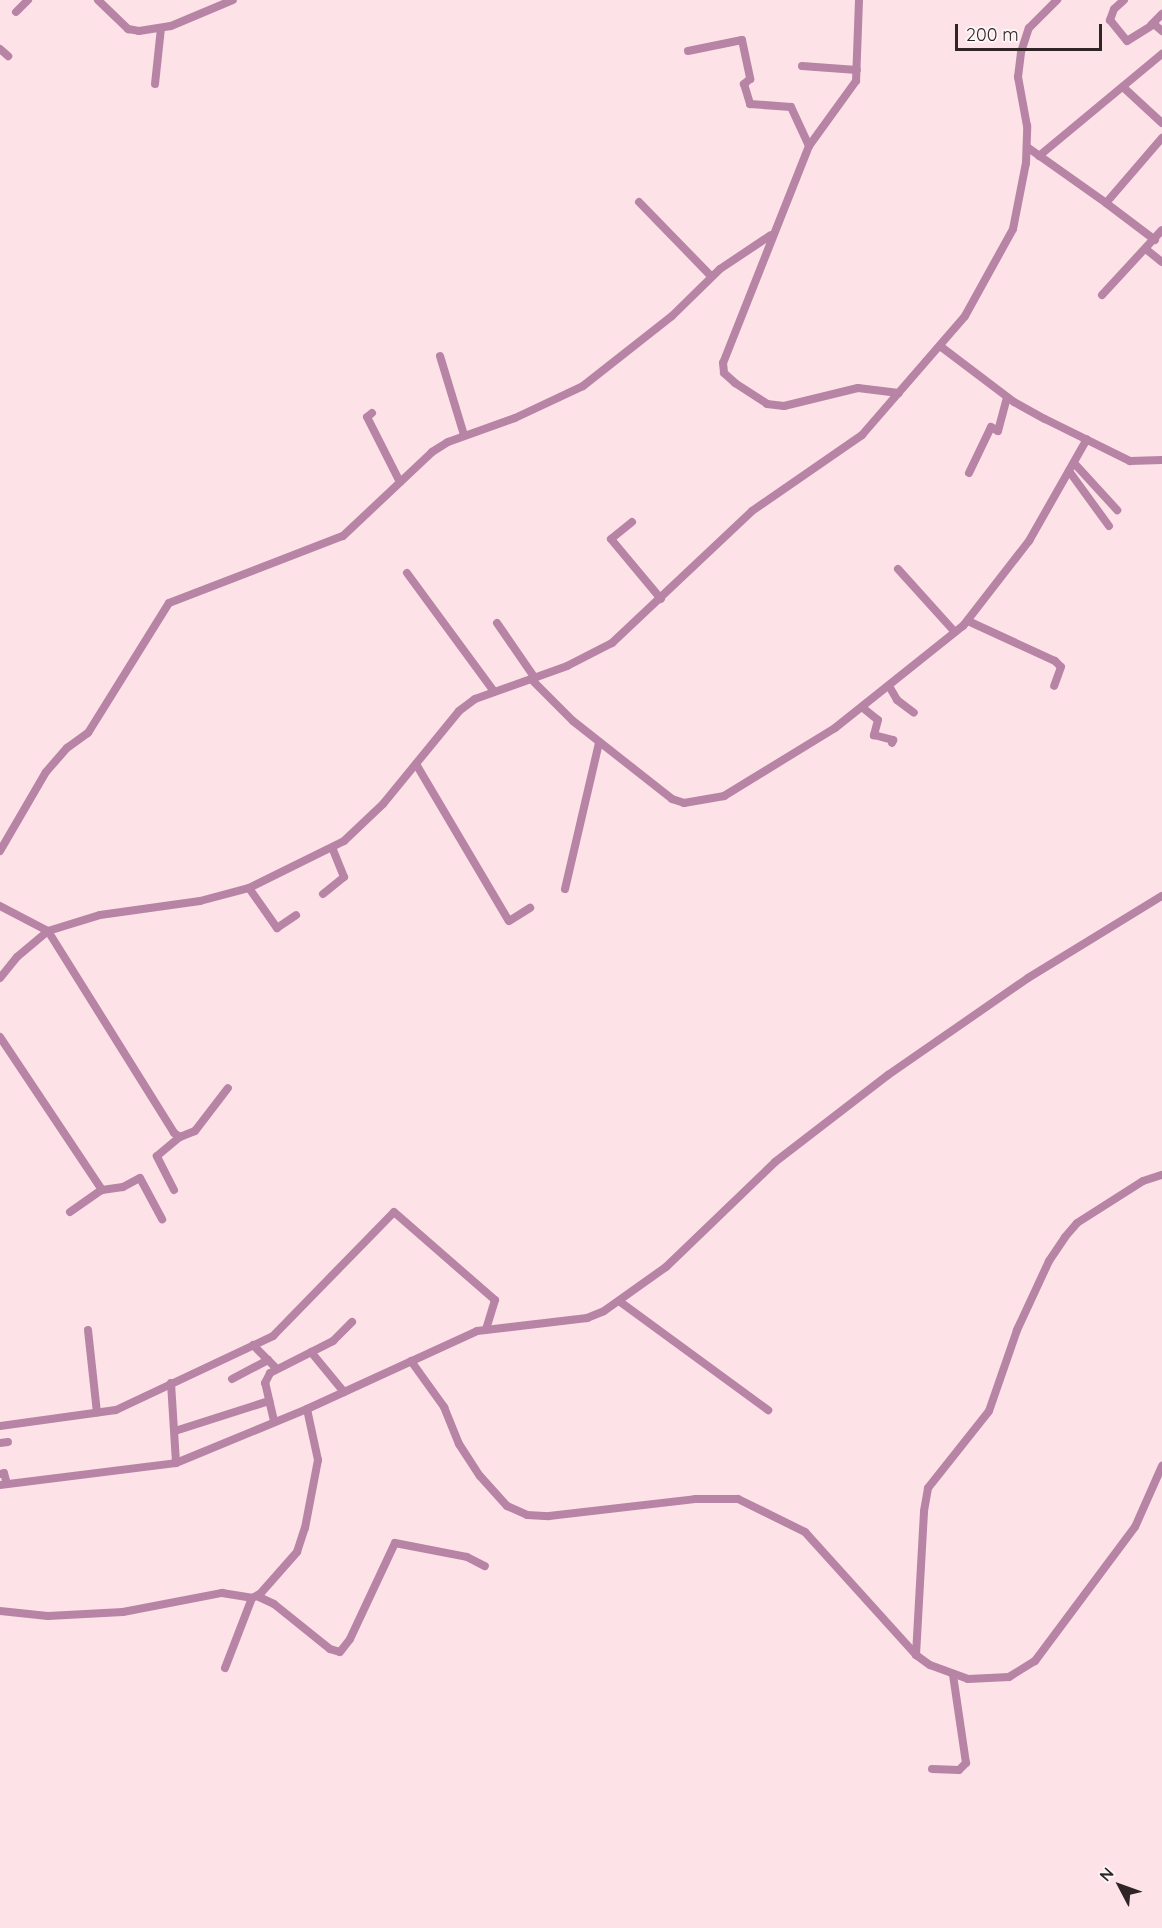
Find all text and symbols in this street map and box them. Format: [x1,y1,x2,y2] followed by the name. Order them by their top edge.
[958,12,1105,50] scale bar
[966,23,1019,46] text: 200 m
[1090,1856,1150,1916] north arrow
[1095,1863,1118,1885] text: N

